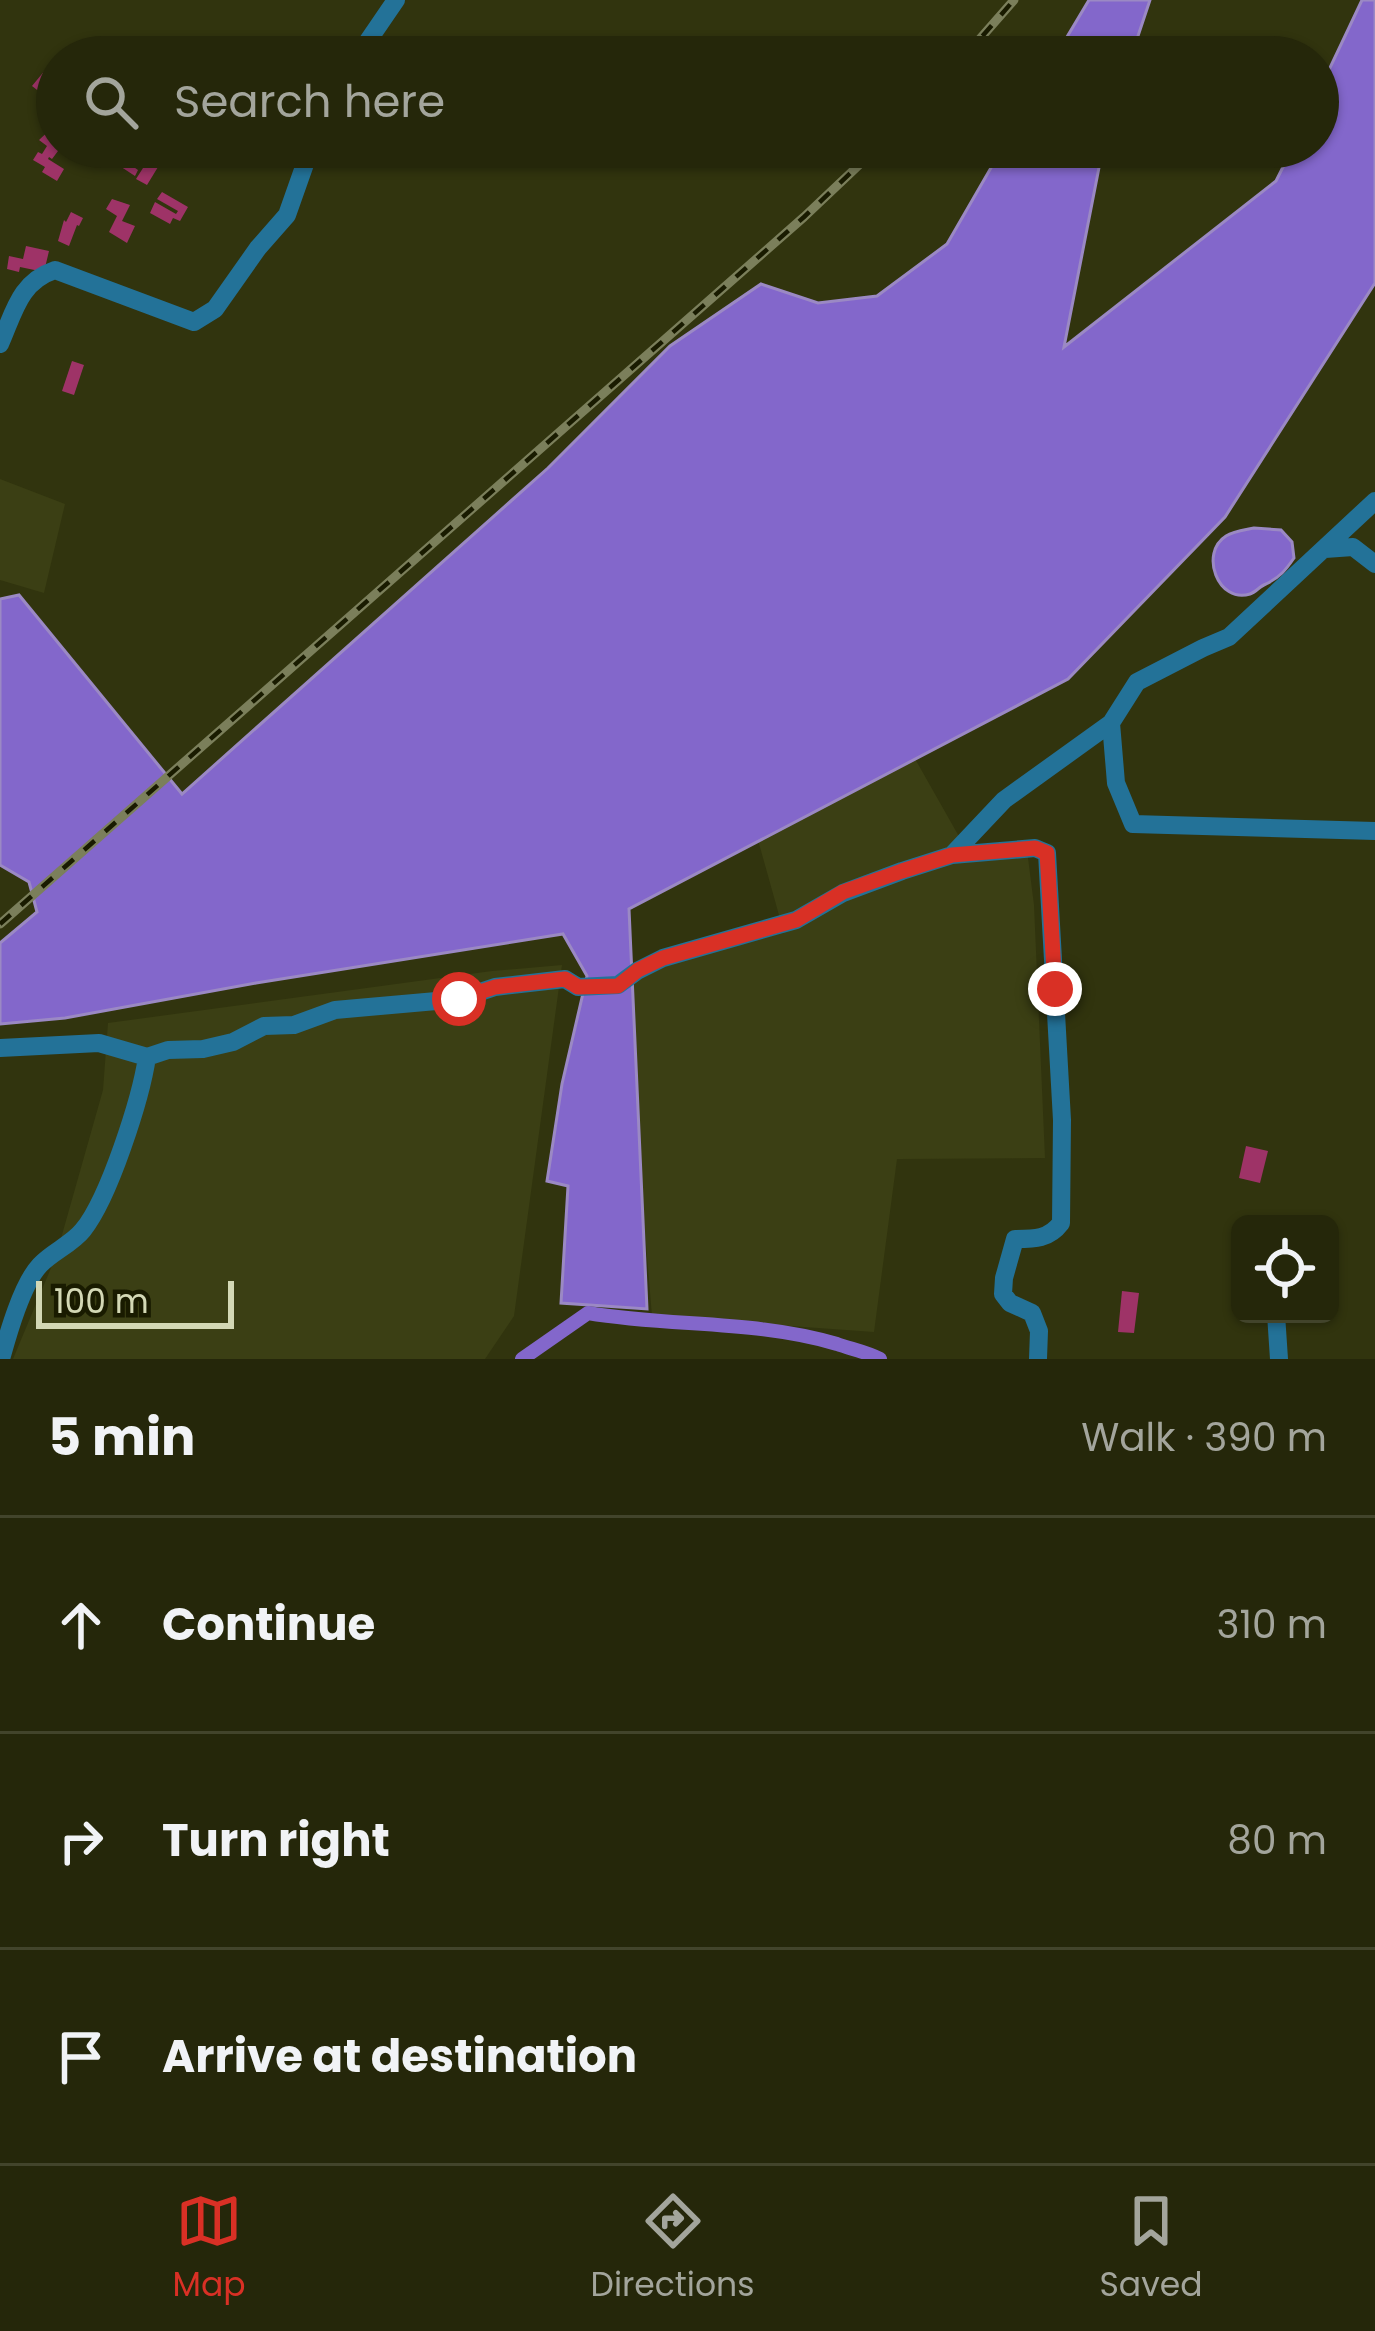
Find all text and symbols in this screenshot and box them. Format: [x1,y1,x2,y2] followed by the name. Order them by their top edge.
[36,36,1339,168] search box
[78,69,144,135] icon: search
[174,70,445,133] text: Search here
[1028,962,1082,1016] route end
[432,972,486,1026] route start
[1231,1215,1339,1323] map controls
[1231,1215,1339,1323] button: locate
[36,1275,234,1328] scale bar
[54,1278,149,1325] text: 100 m
[48,1401,195,1473] text: 5 min
[1081,1410,1327,1465] text: Walk · 390 m
[48,1592,114,1658] icon: ahead
[162,1593,375,1656] text: Continue
[1216,1597,1327,1652] text: 310 m
[48,1808,114,1874] icon: right
[162,1809,390,1872] text: Turn right
[1227,1813,1327,1868] text: 80 m
[48,2024,114,2090] icon: arrive
[162,2025,637,2088] text: Arrive at destination
[173,2188,246,2310] tab: Map
[591,2188,754,2310] tab: Directions
[1100,2188,1202,2310] tab: Saved

